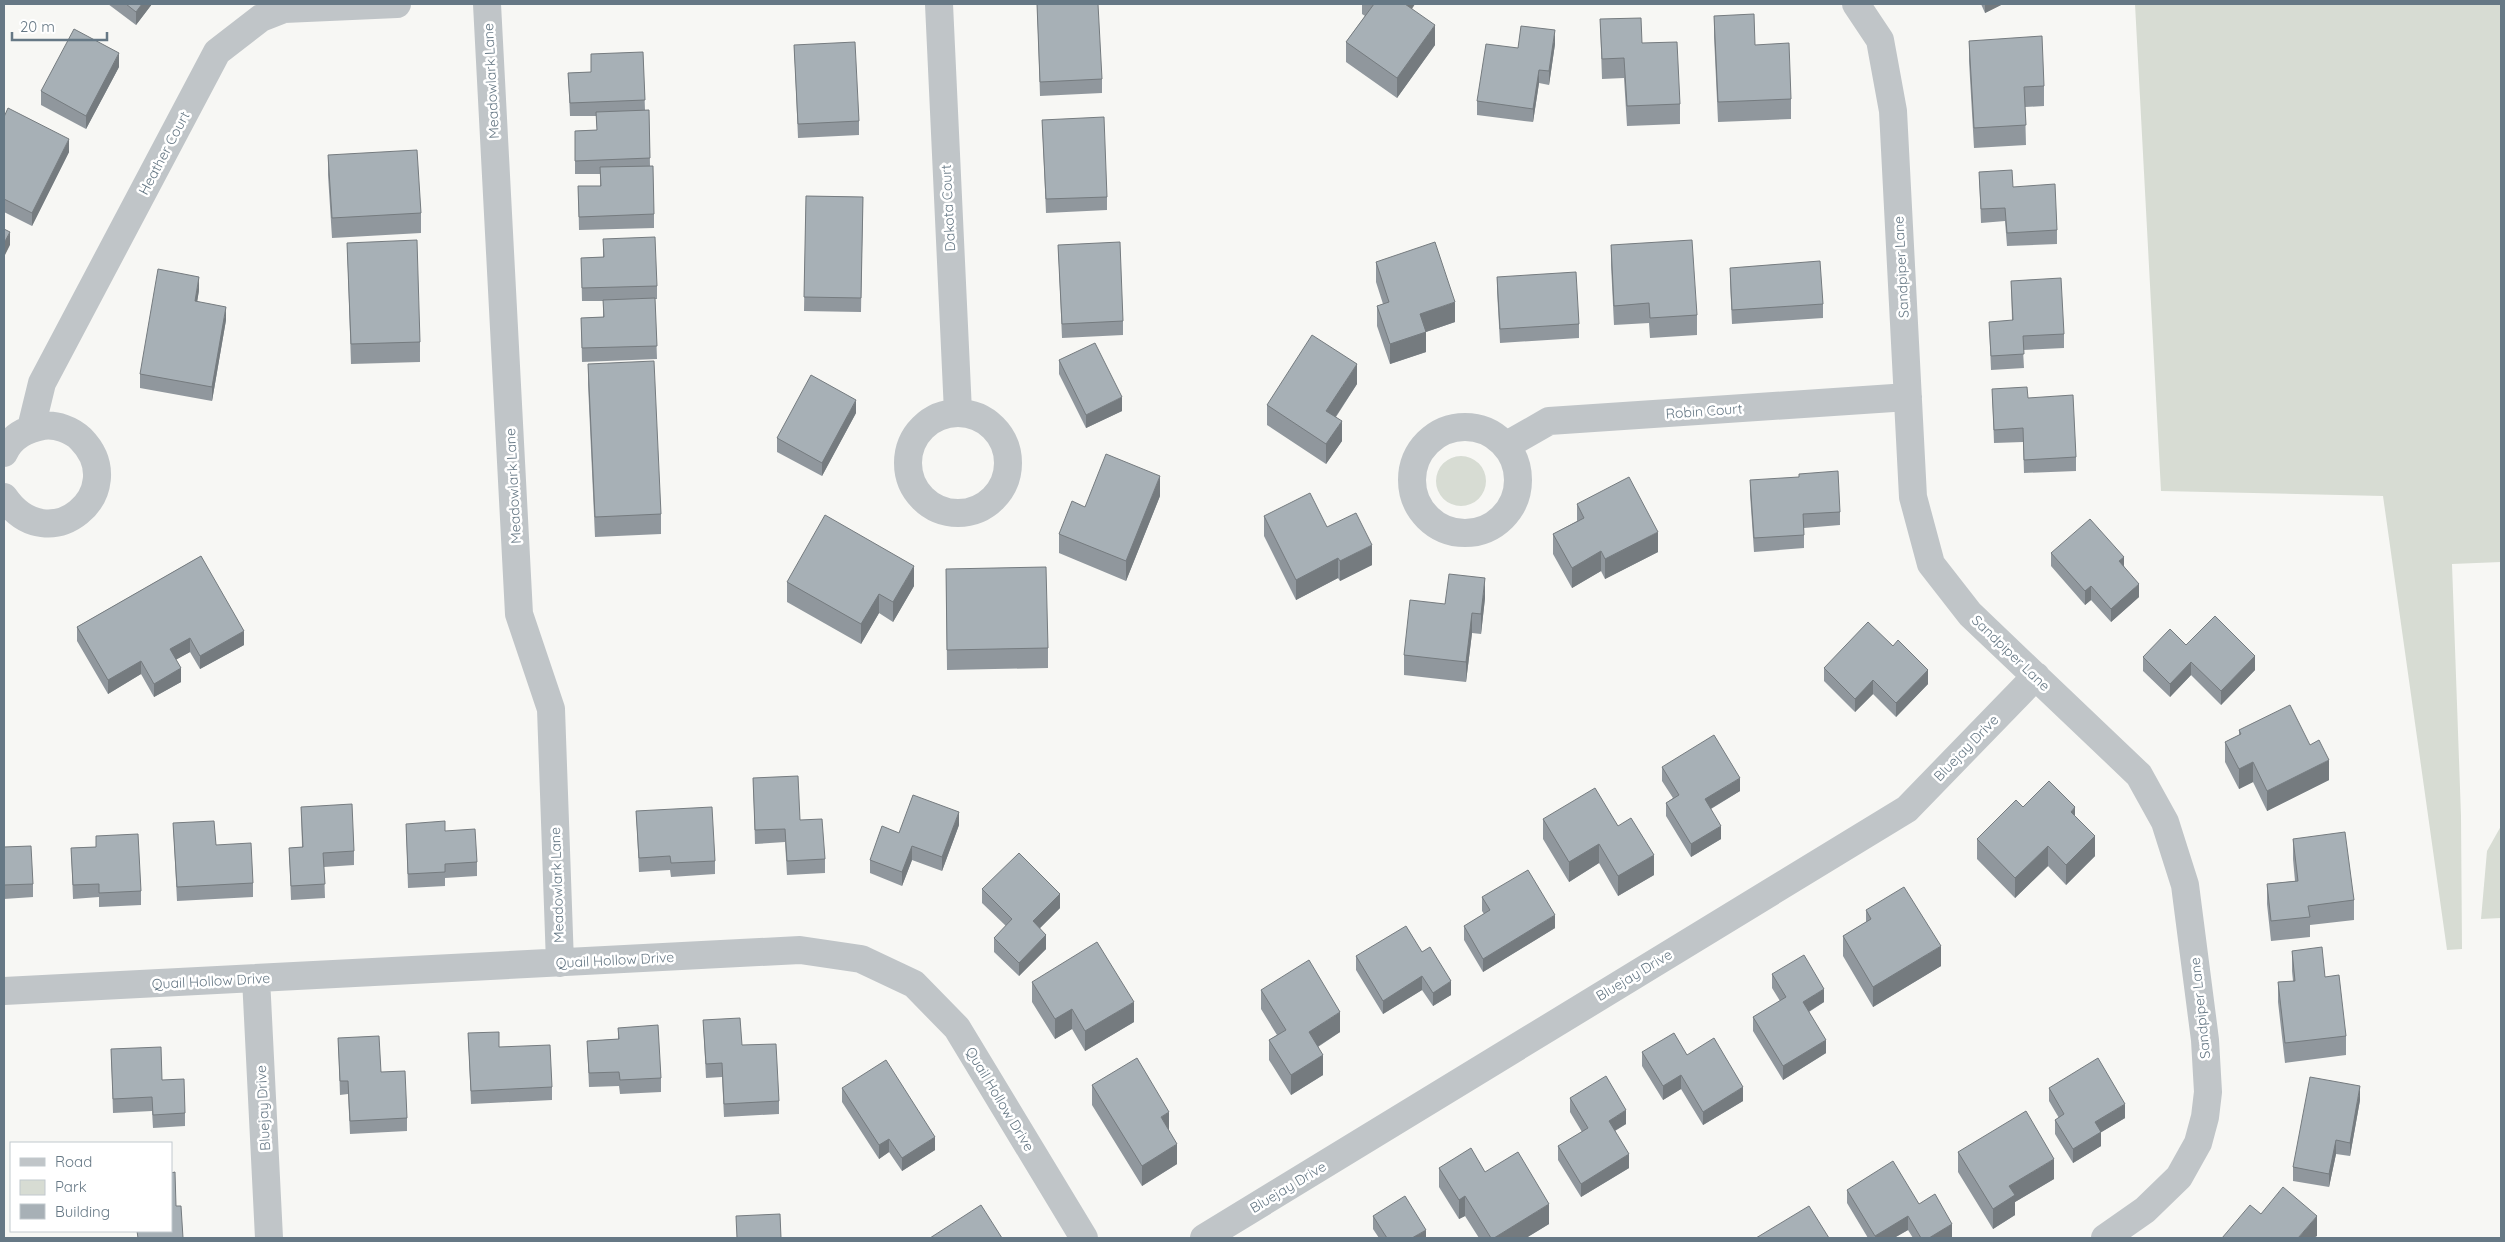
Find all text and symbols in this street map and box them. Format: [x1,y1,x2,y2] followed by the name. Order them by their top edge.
[12,10,108,42] scale bar
[20,17,55,36] text: 20 m
[479,23,503,139] street label: Meadowlark Lane
[134,108,194,198] street label: Heather Court
[937,164,959,252] street label: Dakota Court
[1889,216,1913,318] street label: Sandpiper Lane
[1665,399,1743,423] street label: Robin Court
[501,428,525,544] street label: Meadowlark Lane
[1968,611,2054,695] street label: Sandpiper Lane
[1930,711,2002,785] street label: Bluejay Drive
[546,827,568,943] street label: Meadowlark Lane
[1593,945,1675,1005] street label: Bluejay Drive
[555,948,675,972] street label: Quail Hollow Drive
[2186,956,2214,1060] street label: Sandpiper Lane
[151,969,271,993] street label: Quail Hollow Drive
[962,1043,1038,1155] street label: Quail Hollow Drive
[252,1065,274,1151] street label: Bluejay Drive
[10,1142,172,1232] legend
[55,1152,92,1171] text: Road
[1247,1157,1329,1217] street label: Bluejay Drive
[55,1177,87,1196] text: Park
[55,1202,110,1221] text: Building

